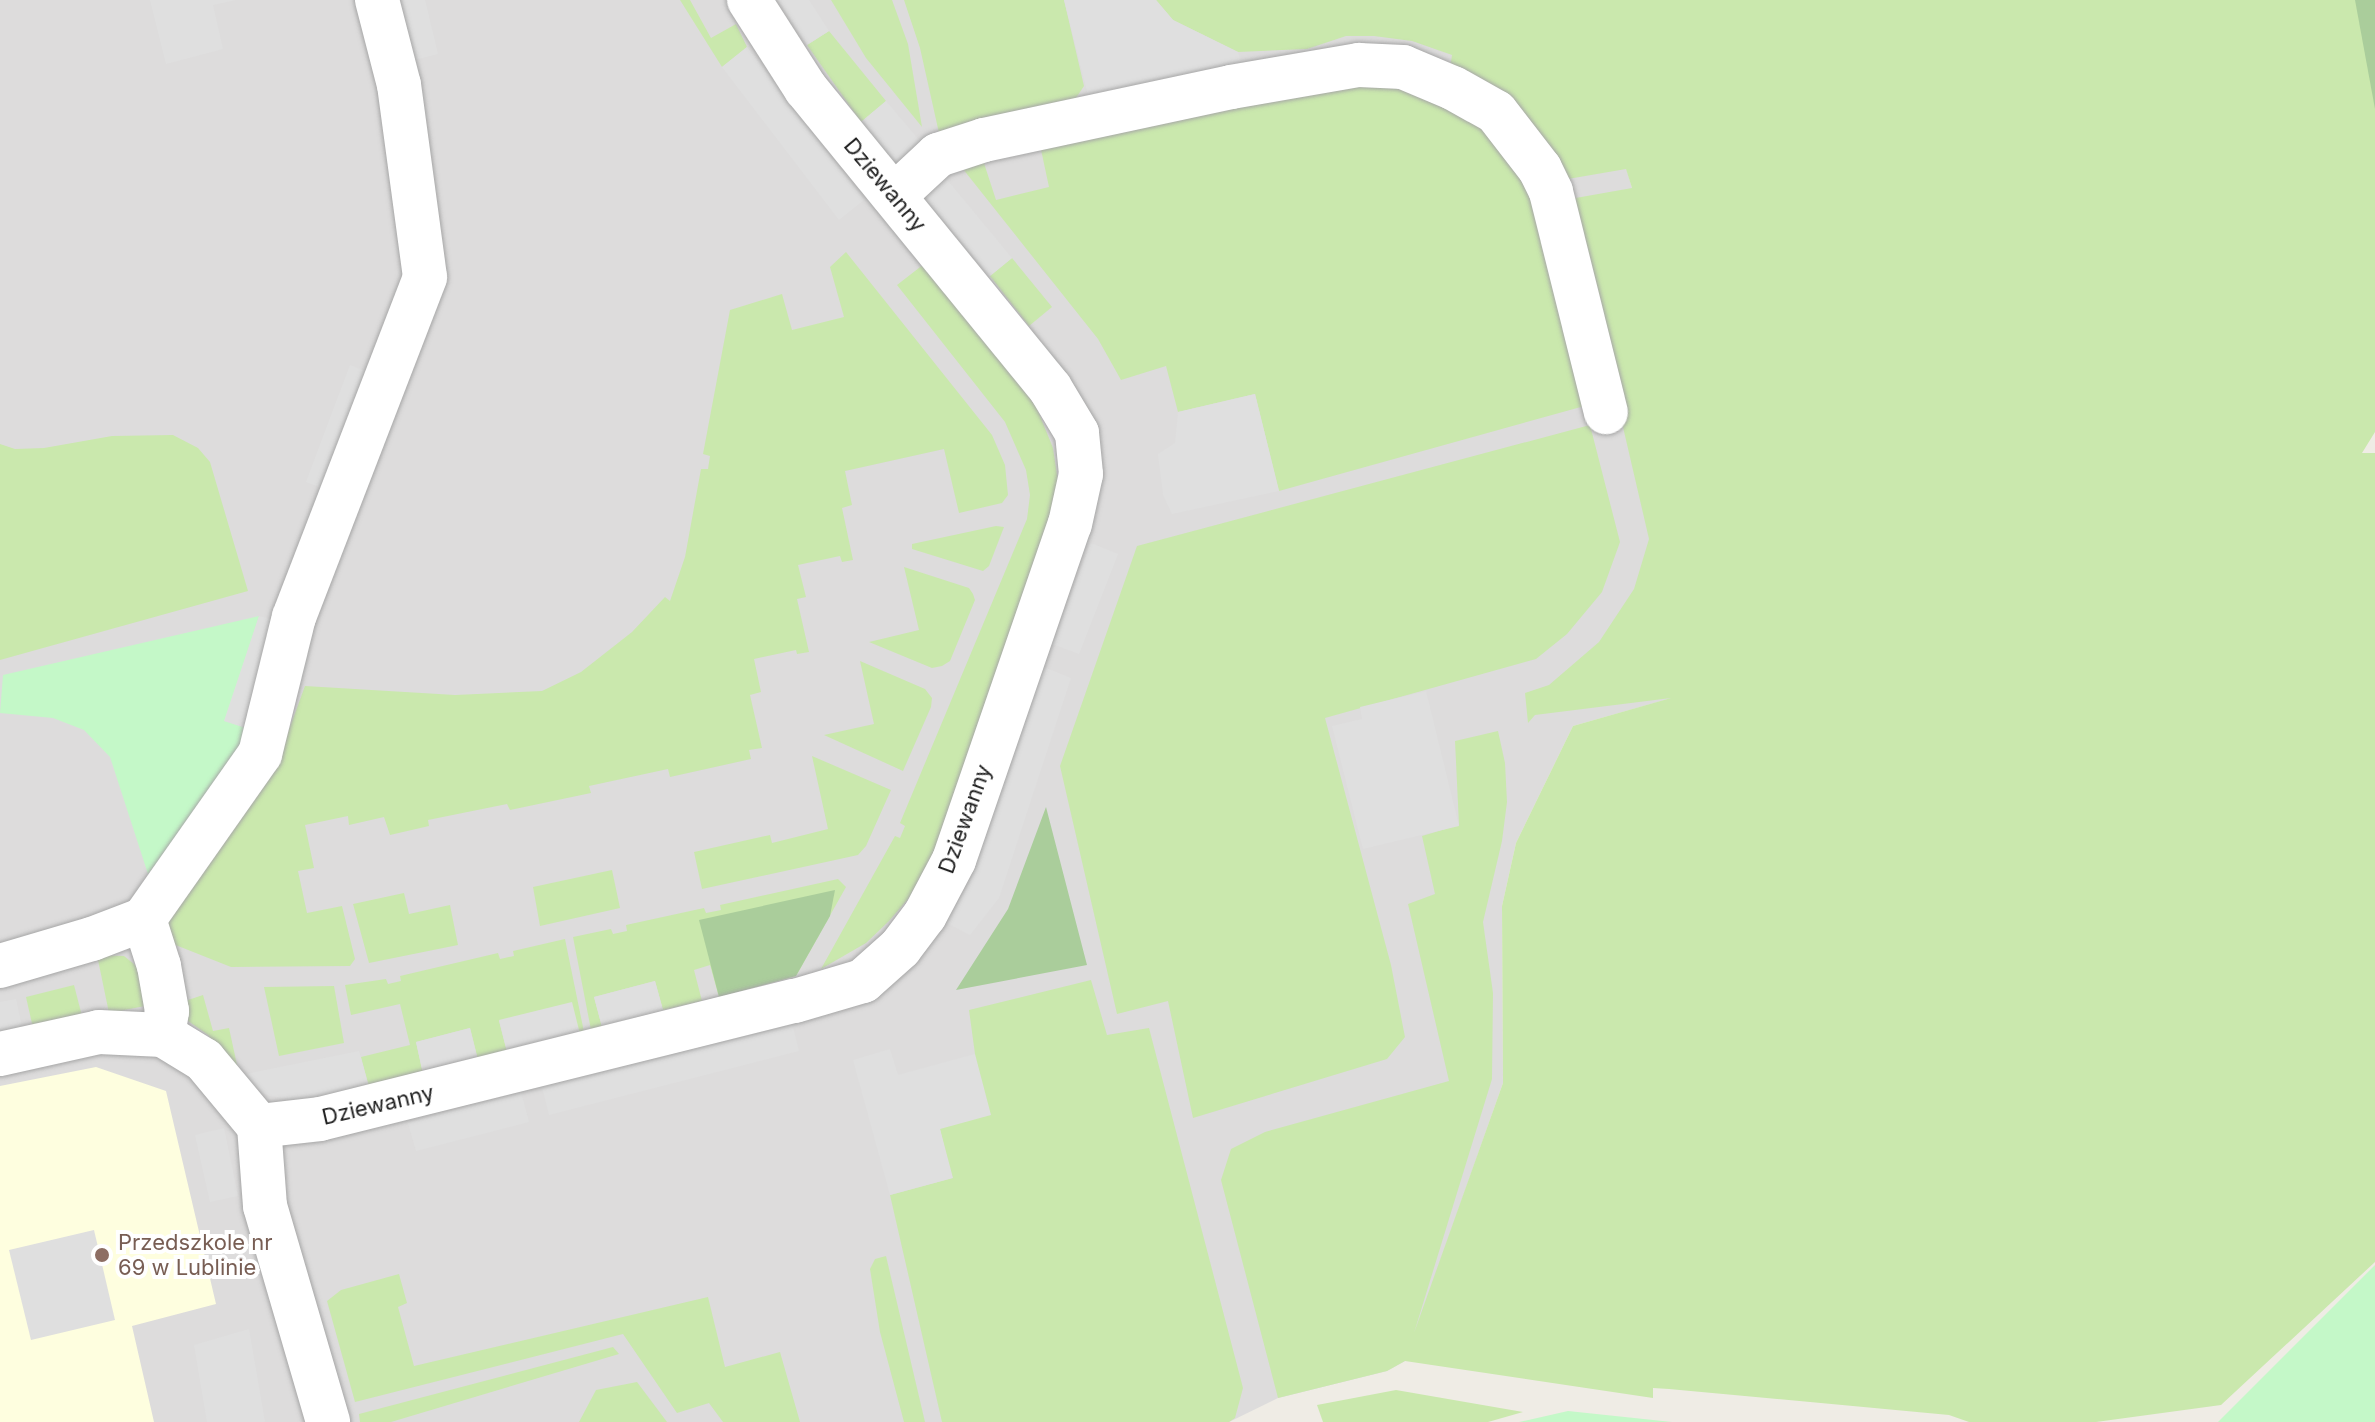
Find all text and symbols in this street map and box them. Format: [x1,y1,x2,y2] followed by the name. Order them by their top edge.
[838,133,932,237] street label: Dziewanny
[933,761,997,877] street label: Dziewanny
[319,1079,437,1131] street label: Dziewanny
[118,1229,273,1280] place label: Przedszkole nr 69 w Lublinie
[93,1246,111,1264] marker: Przedszkole nr 69 w Lublinie

